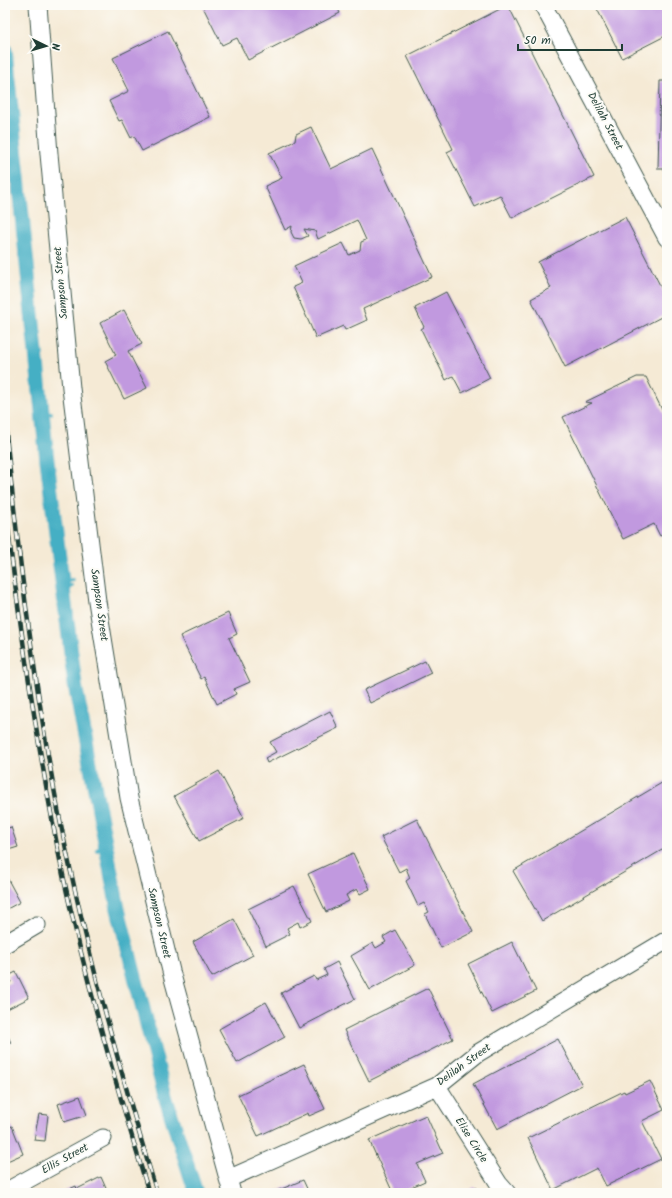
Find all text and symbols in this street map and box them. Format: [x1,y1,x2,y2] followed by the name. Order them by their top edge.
[26,26,66,66] north arrow
[518,26,622,52] scale bar
[524,31,551,50] text: 50 m
[46,43,64,51] text: N
[582,89,628,154] street label: Delilah Street
[49,245,73,320] street label: Sampson Street
[85,568,113,643] street label: Sampson Street
[142,885,176,961] street label: Sampson Street
[433,1039,496,1091] street label: Delilah Street
[450,1114,492,1167] street label: Elise Circle
[38,1138,93,1179] street label: Ellis Street

